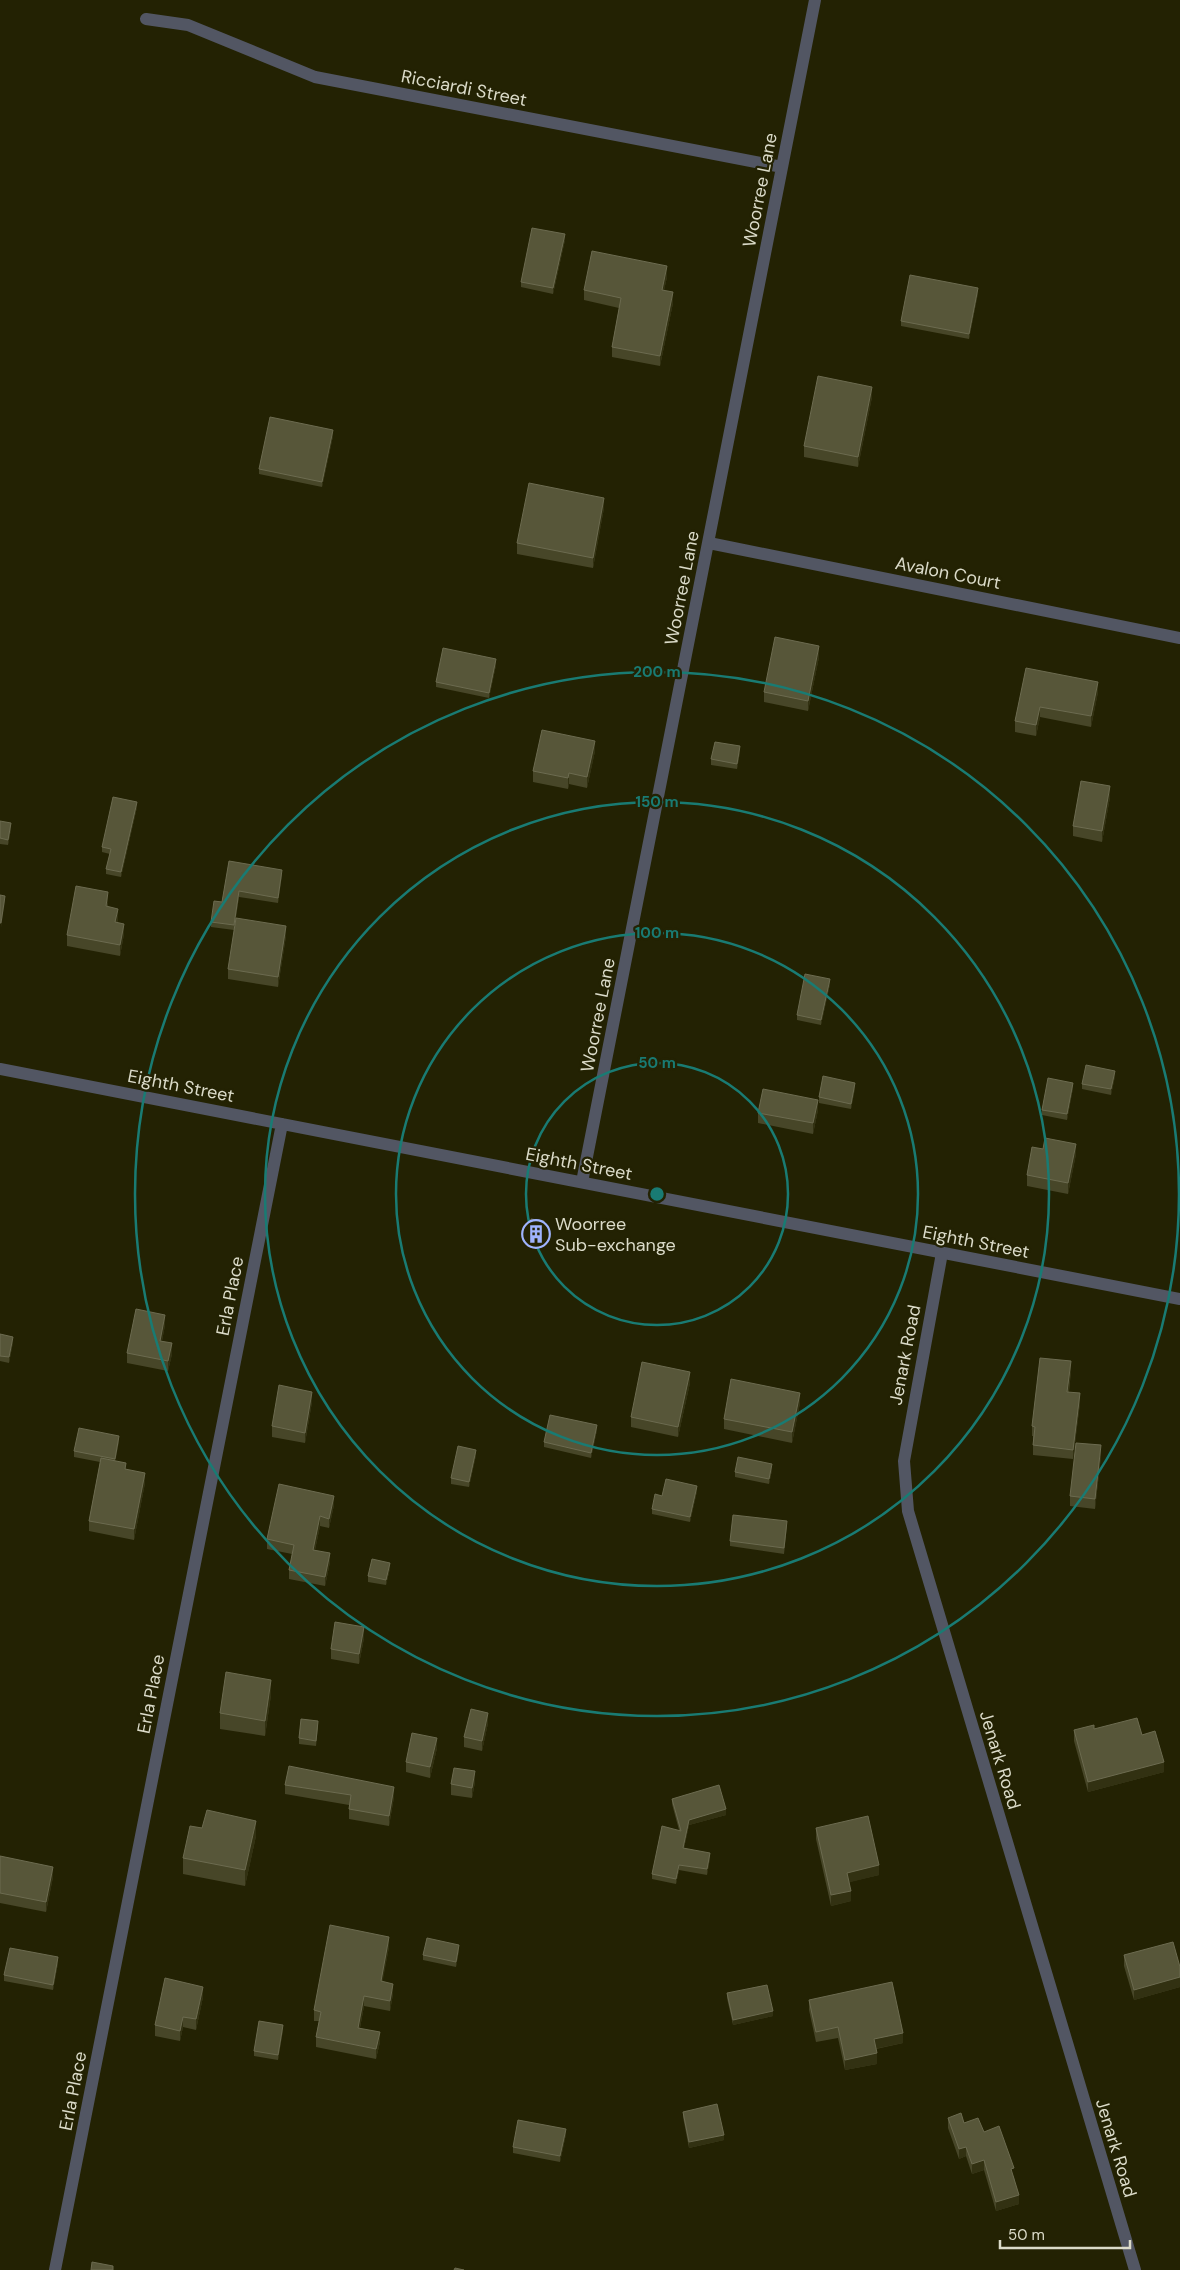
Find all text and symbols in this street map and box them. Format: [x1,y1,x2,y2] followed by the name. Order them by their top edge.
[399,64,529,112] street label: Ricciardi Street
[737,131,783,249] street label: Woorree Lane
[659,529,705,647] street label: Woorree Lane
[893,551,1003,595] street label: Avalon Court
[633,662,681,682] text: 200 m
[636,792,679,812] text: 150 m
[635,923,679,943] text: 100 m
[575,956,621,1074] street label: Woorree Lane
[638,1053,676,1073] text: 50 m
[126,1064,236,1108] street label: Eighth Street
[524,1142,634,1186] street label: Eighth Street
[648,1185,666,1203] centre of rings
[555,1212,676,1257] place label: Woorree Sub-exchange
[521,1219,551,1249] building icon: Woorree Sub-exchange
[921,1220,1031,1264] street label: Eighth Street
[211,1254,249,1338] street label: Erla Place
[884,1303,926,1407] street label: Jenark Road
[132,1652,170,1736] street label: Erla Place
[974,1708,1026,1812] street label: Jenark Road
[54,2049,92,2133] street label: Erla Place
[1090,2096,1142,2200] street label: Jenark Road
[1000,2218,1130,2250] scale bar
[1008,2225,1045,2245] text: 50 m

